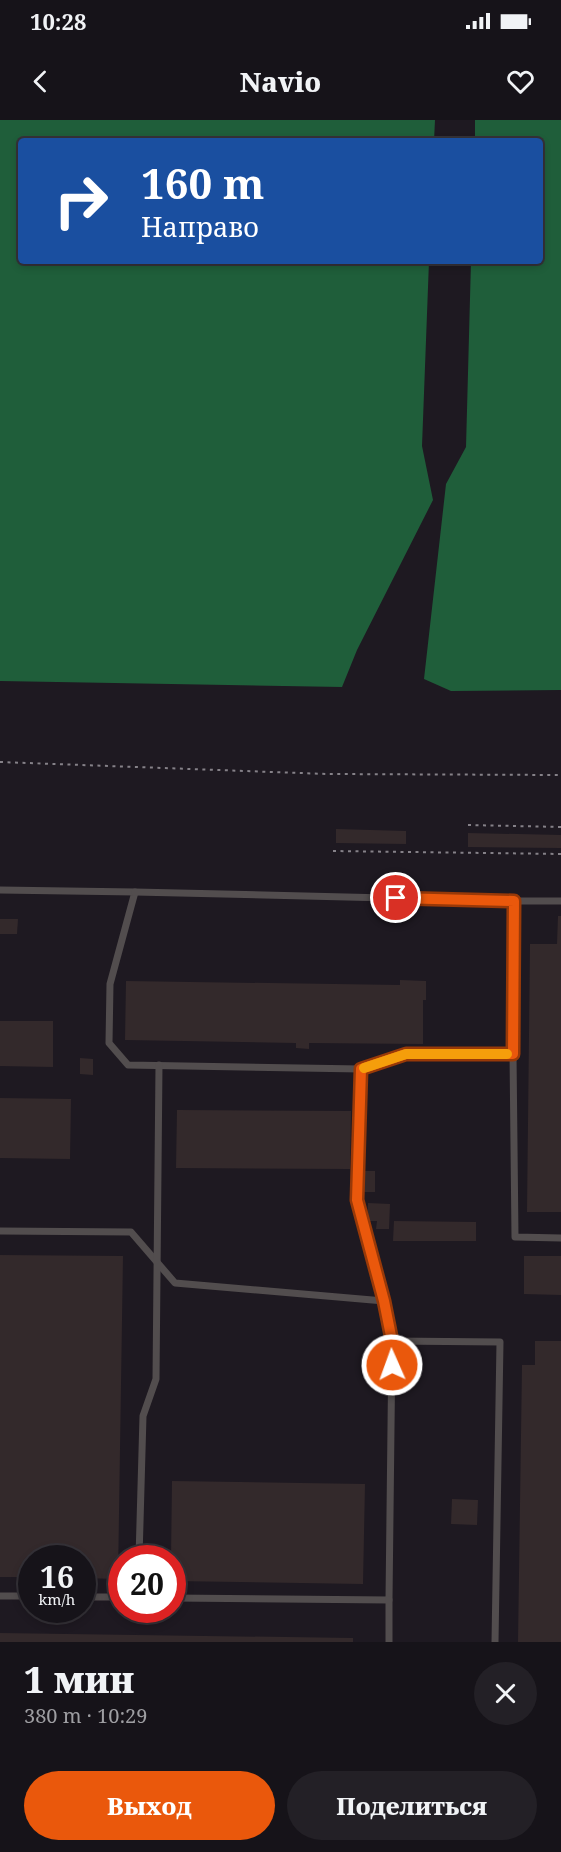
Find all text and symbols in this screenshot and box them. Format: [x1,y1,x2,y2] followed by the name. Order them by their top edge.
[30,6,86,36] text: 10:28
[240,63,321,100] text: Navio
[24,65,57,98] icon: back
[504,65,537,98] icon: heart
[141,154,265,211] text: 160 m
[42,162,120,240] icon: right
[141,208,259,245] text: Направо
[370,872,421,923] pin
[379,881,412,914] icon: arrive
[360,1333,424,1397] position arrow
[108,1545,186,1623] speed limit sign: 20
[40,1556,74,1597] text: 16
[39,1589,75,1609] text: km/h
[24,1655,134,1704] text: 1 мин
[474,1662,537,1725] button: close
[24,1702,147,1729] text: 380 m · 10:29
[24,1771,275,1840] button: Выход
[287,1771,537,1840] button: Поделиться

